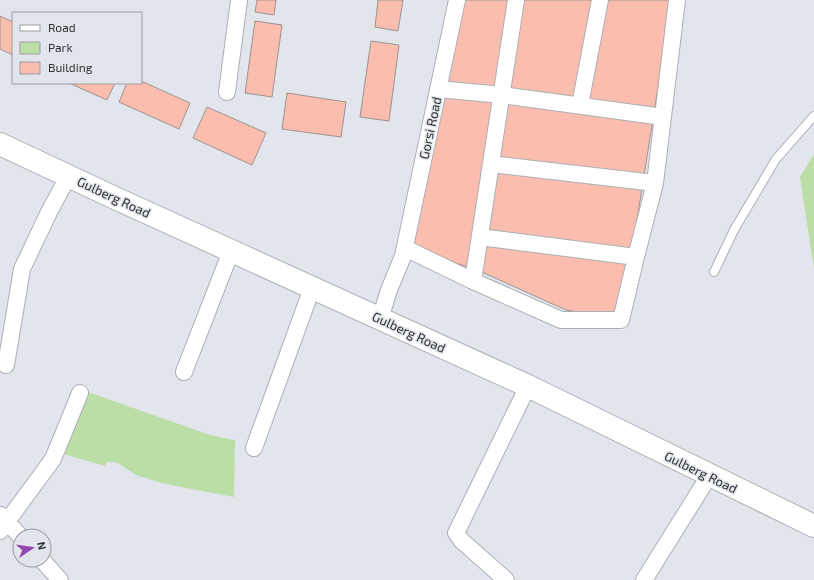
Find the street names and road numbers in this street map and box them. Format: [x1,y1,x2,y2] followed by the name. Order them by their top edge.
[416,95,444,161] street label: Gorsi Road
[75,173,153,221] street label: Gulberg Road
[370,308,448,356] street label: Gulberg Road
[662,447,740,497] street label: Gulberg Road

